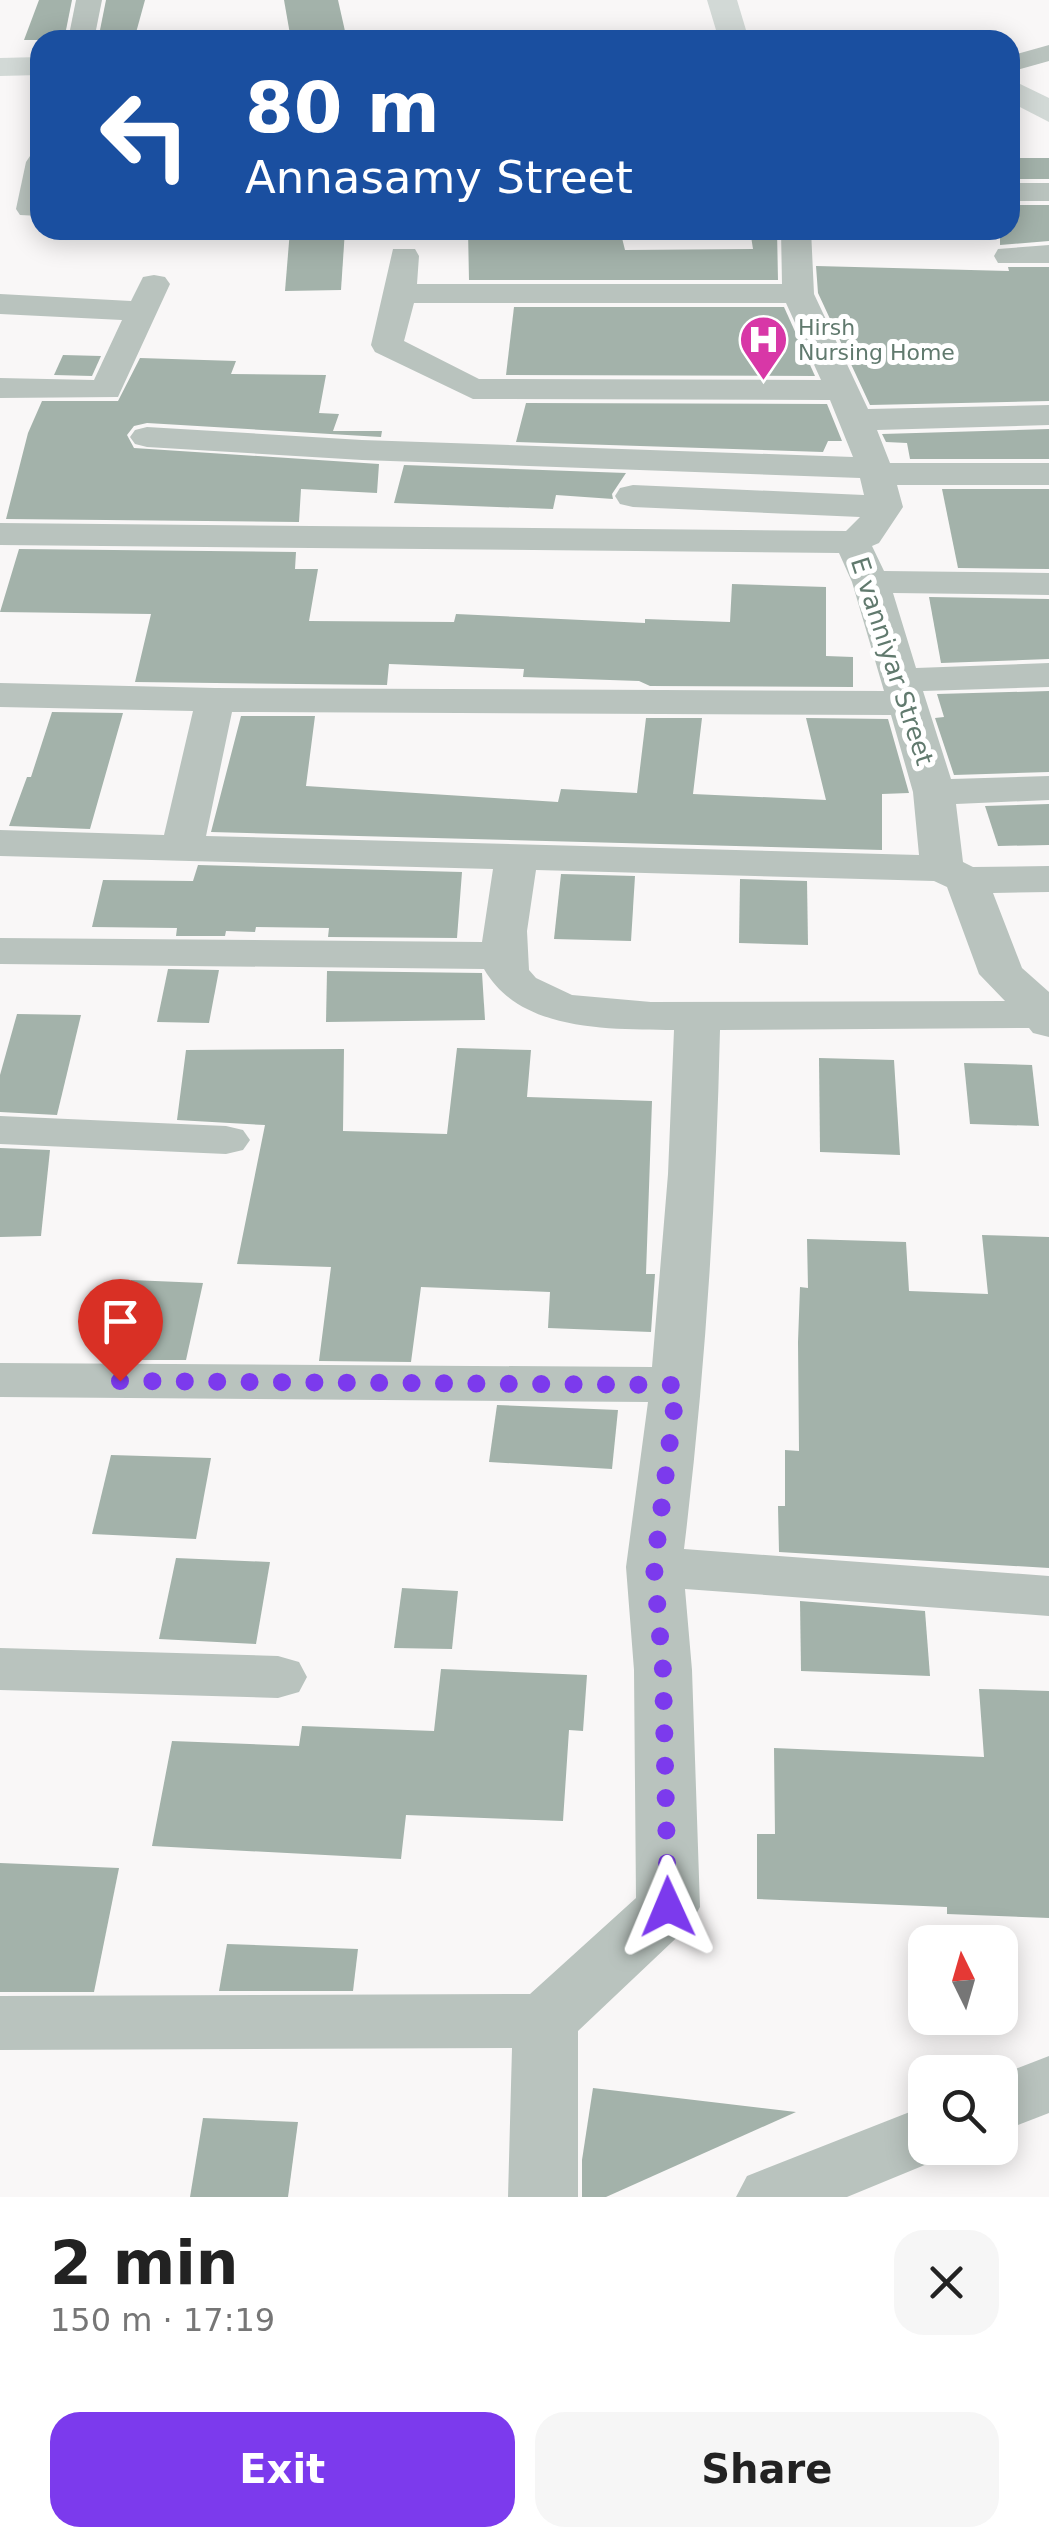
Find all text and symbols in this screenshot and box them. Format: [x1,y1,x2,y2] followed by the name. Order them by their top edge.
[245,67,440,149] text: 80 m
[80,70,210,200] icon: left
[245,151,633,204] text: Annasamy Street
[737,314,789,382] hospital icon: Hirsh Nursing Home
[798,315,955,365] place label: Hirsh Nursing Home
[845,553,939,769] street label: E vanniyar Street
[78,1279,163,1382] pin
[93,1294,148,1349] icon: arrive
[616,1855,720,1959] position arrow
[908,1925,1018,2035] north arrow
[908,1925,1018,2165] map controls
[908,2055,1018,2165] button: search
[50,2228,238,2298] text: 2 min
[894,2230,999,2335] button: close
[50,2301,275,2339] text: 150 m · 17:19
[50,2412,515,2527] button: Exit
[535,2412,999,2527] button: Share

